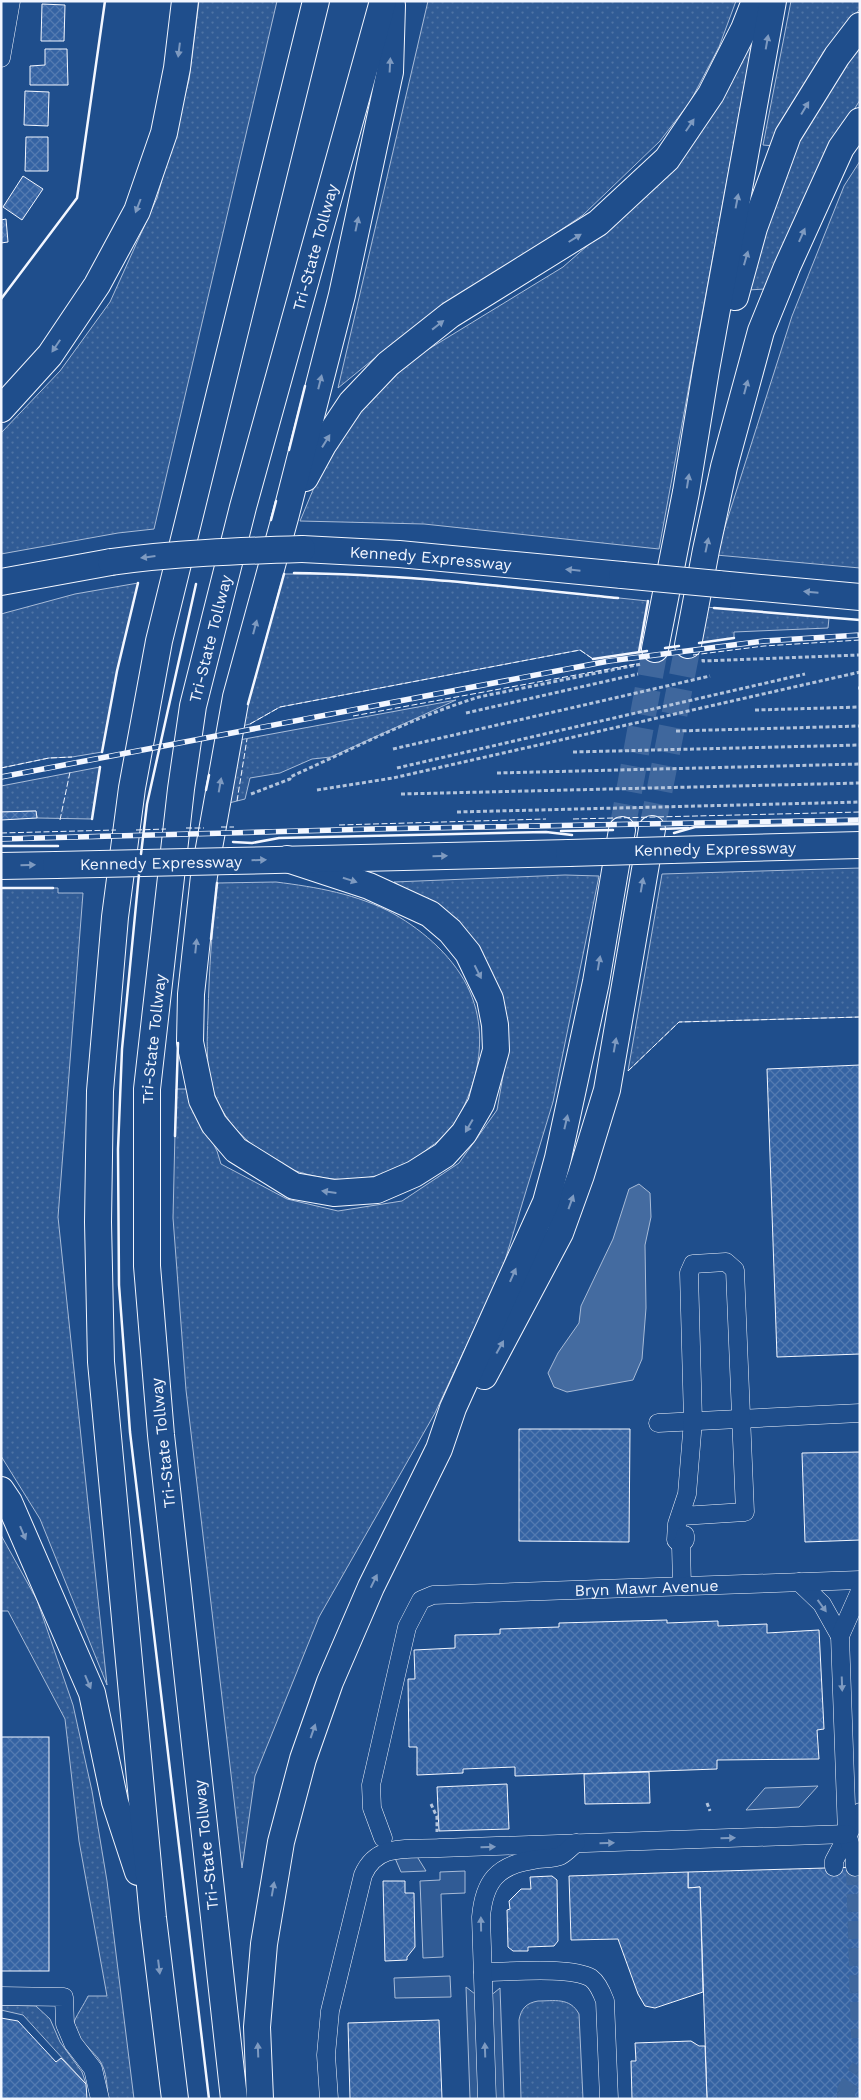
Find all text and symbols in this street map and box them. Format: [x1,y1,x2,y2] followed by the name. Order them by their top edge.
[763,33,771,49] one-way arrow
[175,42,183,58] one-way arrow
[386,57,394,73] one-way arrow
[800,101,810,114] one-way arrow
[685,118,695,132] one-way arrow
[288,181,342,313] street label: Tri-State Tollway
[734,193,742,209] one-way arrow
[134,199,142,214] one-way arrow
[353,217,361,232] one-way arrow
[798,228,806,242] one-way arrow
[568,233,581,242] one-way arrow
[742,251,750,266] one-way arrow
[431,320,445,330] one-way arrow
[51,339,61,353] one-way arrow
[316,375,324,390] one-way arrow
[742,380,750,395] one-way arrow
[322,434,331,447] one-way arrow
[684,473,692,489] one-way arrow
[703,538,711,553] one-way arrow
[349,542,513,574] street label: Kennedy Expressway
[140,553,156,561] one-way arrow
[565,566,581,574] one-way arrow
[185,572,235,704] street label: Tri-State Tollway
[803,588,819,596] one-way arrow
[252,619,260,634] one-way arrow
[217,777,225,793] one-way arrow
[634,838,797,860] street label: Kennedy Expressway
[80,852,243,874] street label: Kennedy Expressway
[432,852,448,860] one-way arrow
[251,856,267,864] one-way arrow
[21,861,37,869] one-way arrow
[343,877,358,884] one-way arrow
[639,877,647,893] one-way arrow
[192,938,200,954] one-way arrow
[596,955,604,971] one-way arrow
[474,965,482,979] one-way arrow
[138,972,170,1104] street label: Tri-State Tollway
[612,1037,620,1053] one-way arrow
[562,1115,570,1130] one-way arrow
[464,1119,473,1133] one-way arrow
[320,1188,336,1196] one-way arrow
[568,1194,575,1209] one-way arrow
[509,1268,517,1282] one-way arrow
[496,1340,504,1355] one-way arrow
[147,1376,179,1509] street label: Tri-State Tollway
[19,1526,27,1540] one-way arrow
[370,1574,378,1588] one-way arrow
[574,1575,719,1600] street label: Bryn Mawr Avenue
[817,1599,828,1612] one-way arrow
[84,1675,92,1689] one-way arrow
[838,1677,846,1693] one-way arrow
[310,1724,317,1739] one-way arrow
[190,1778,222,1911] street label: Tri-State Tollway
[720,1834,736,1842] one-way arrow
[599,1838,615,1846] one-way arrow
[481,1843,497,1851] one-way arrow
[270,1880,278,1896] one-way arrow
[477,1915,485,1931] one-way arrow
[155,1959,163,1975] one-way arrow
[254,2042,262,2058] one-way arrow
[481,2042,489,2058] one-way arrow

